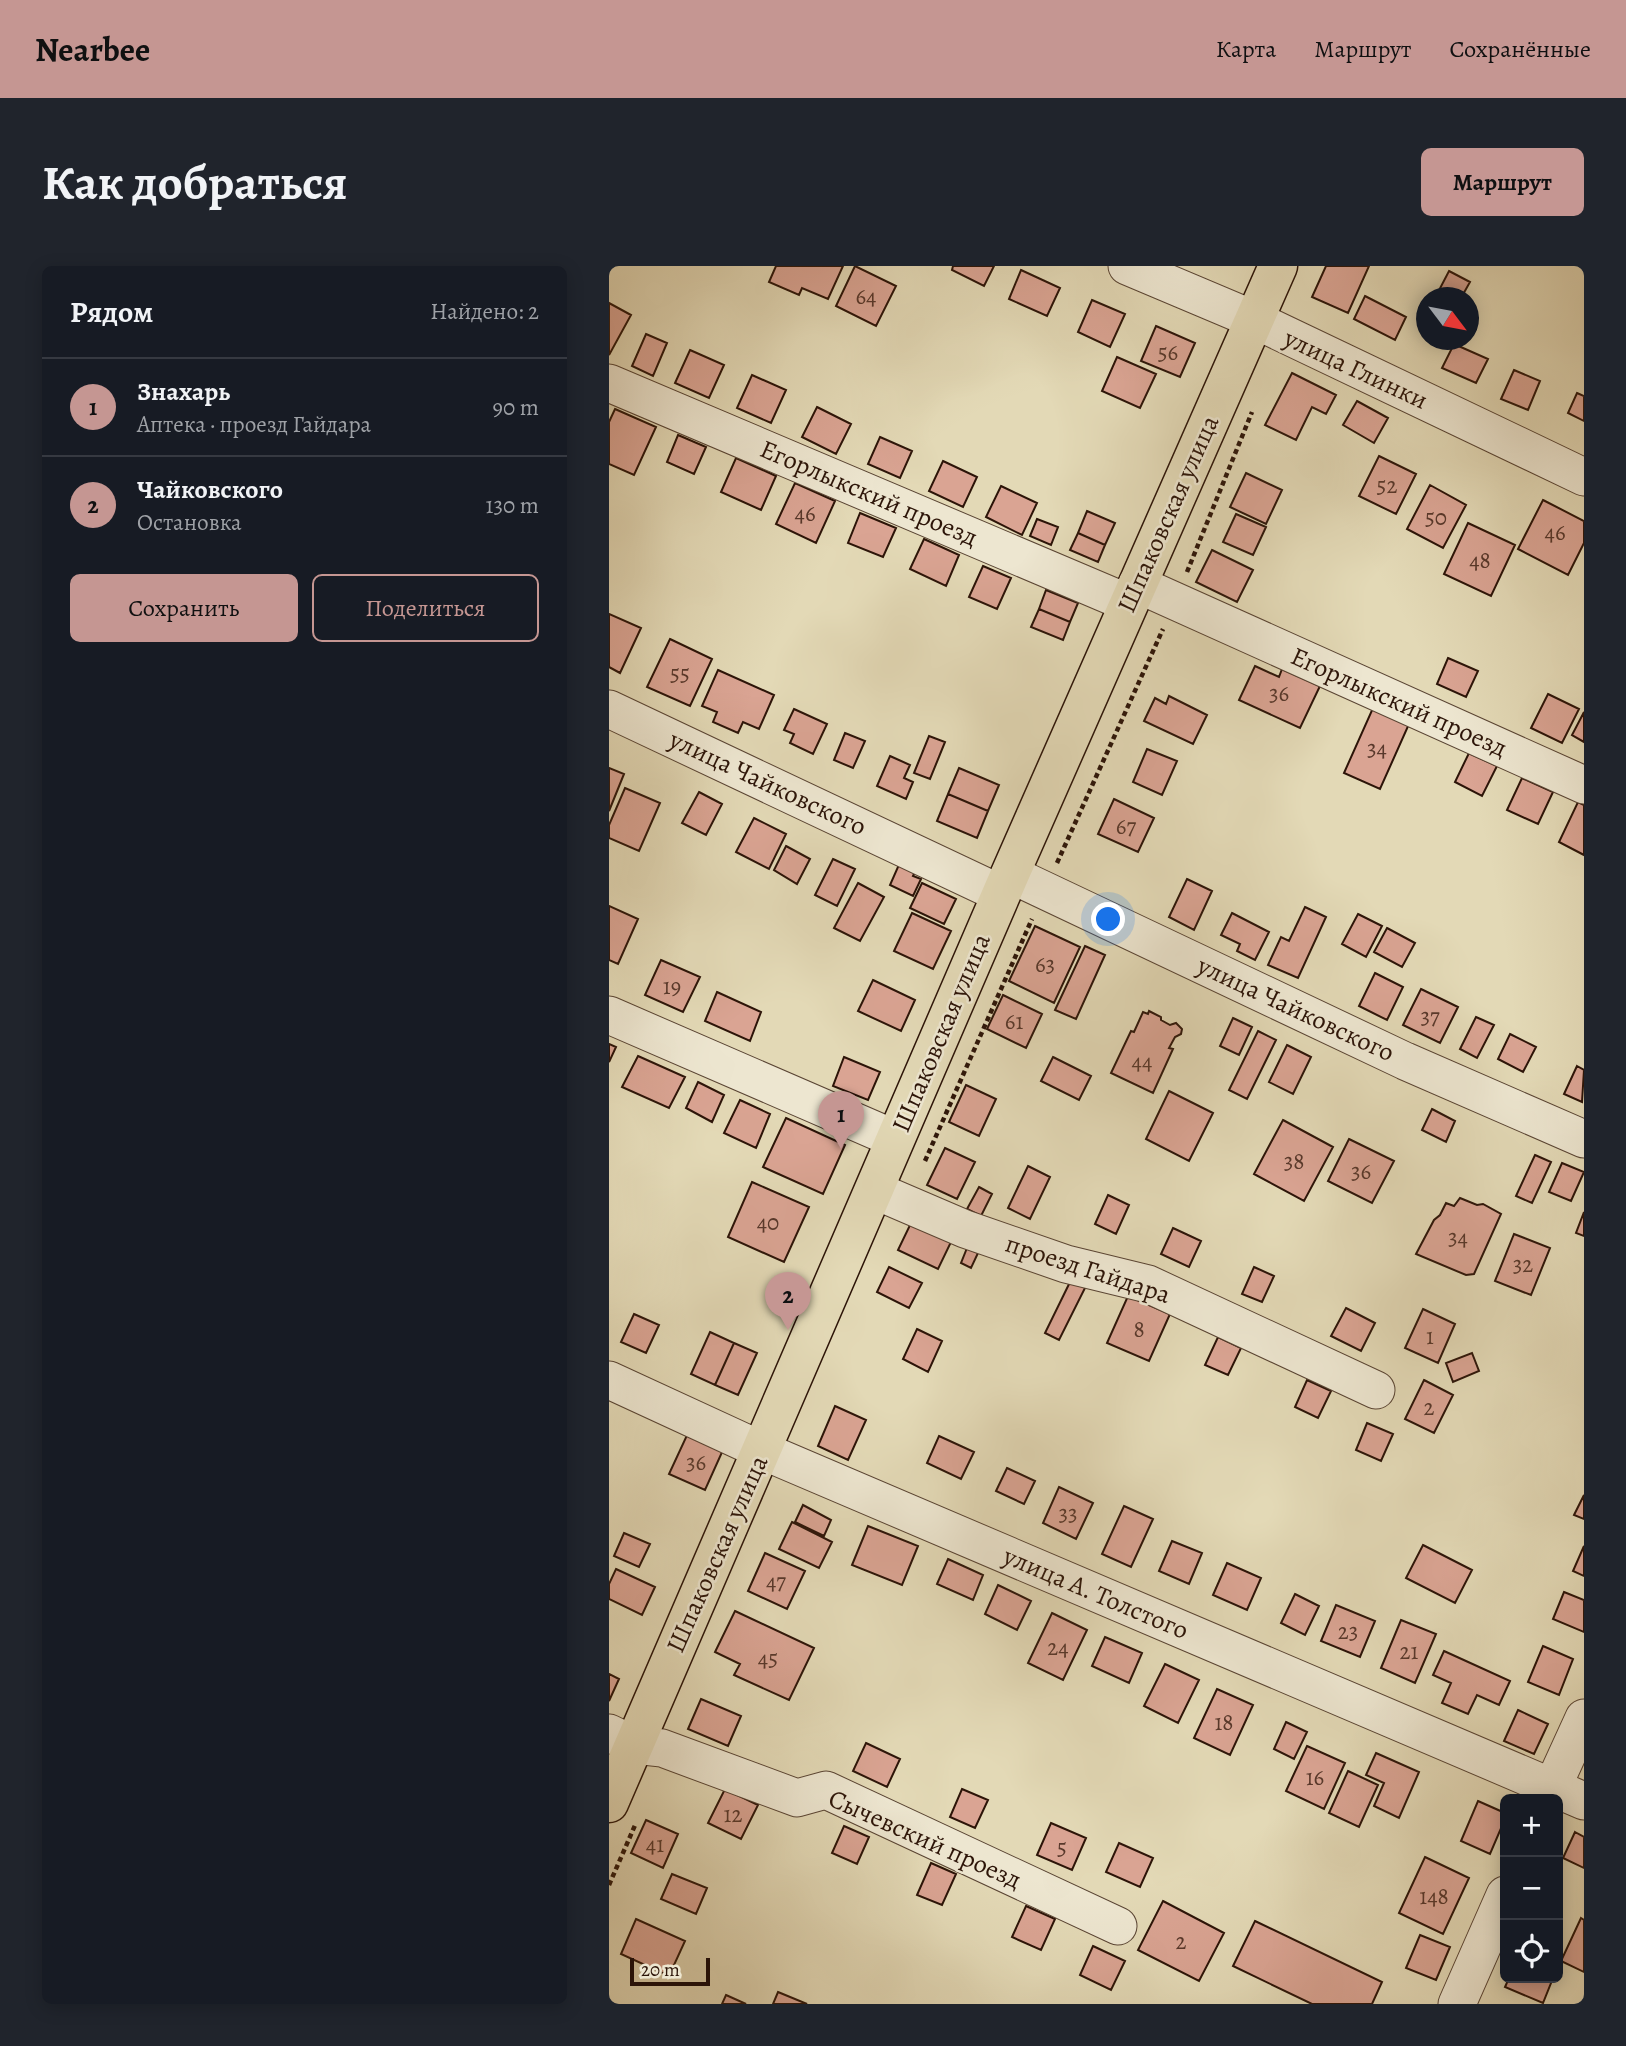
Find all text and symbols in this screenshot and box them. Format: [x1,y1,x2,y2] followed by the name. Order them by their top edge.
[35,27,150,72] text: Nearbee
[1216,33,1276,65] text: Карта
[1314,33,1412,65] text: Маршрут
[1450,33,1591,65] text: Сохранённые
[1421,148,1584,216] button: Маршрут
[42,149,348,216] text: Как добраться
[855,281,877,312] house number: 64
[1416,287,1479,350] north arrow
[70,292,153,332] text: Рядом
[430,296,539,327] text: Найдено: 2
[1277,320,1434,418] street label: улица Глинки
[1158,337,1178,368] house number: 56
[137,374,230,409] text: Знахарь
[89,392,97,423] text: 1
[493,392,539,423] text: 90 m
[137,409,371,440] text: Аптека · проезд Гайдара
[1109,410,1227,618] street label: Шпаковская улица
[755,431,983,555] street label: Егорлыкский проезд
[1377,470,1397,501] house number: 52
[137,472,283,507] text: Чайковского
[87,490,99,521] text: 2
[486,490,539,521] text: 130 m
[794,498,816,529] house number: 46
[1425,502,1447,533] house number: 50
[137,507,242,538] text: Остановка
[1544,517,1566,548] house number: 46
[1469,545,1491,576] house number: 48
[70,574,298,642] button: Сохранить
[312,574,539,642] button: Поделиться
[1285,639,1513,765] street label: Егорлыкский проезд
[670,658,690,689] house number: 55
[1269,678,1289,709] house number: 36
[663,722,872,844] street label: улица Чайковского
[1367,733,1387,764] house number: 34
[1116,811,1136,842] house number: 67
[1091,902,1125,936] your location
[883,928,999,1138] street label: Шпаковская улица
[1191,948,1400,1070] street label: улица Чайковского
[1035,949,1055,980] house number: 63
[663,971,681,1002] house number: 19
[1420,1001,1440,1032] house number: 37
[1005,1006,1023,1037] house number: 61
[1132,1046,1152,1077] house number: 44
[818,1091,864,1149] pin: 1
[1284,1146,1304,1177] house number: 38
[1351,1156,1371,1187] house number: 36
[757,1207,779,1238] house number: 40
[1448,1222,1468,1253] house number: 34
[1001,1226,1175,1312] street label: проезд Гайдара
[1513,1249,1533,1280] house number: 32
[765,1272,811,1330] pin: 2
[1133,1314,1145,1345] house number: 8
[1426,1321,1434,1352] house number: 1
[1424,1392,1435,1423] house number: 2
[686,1447,706,1478] house number: 36
[658,1450,776,1658] street label: Шпаковская улица
[1058,1498,1078,1529] house number: 33
[997,1538,1194,1648] street label: улица А. Толстого
[766,1566,786,1597] house number: 47
[1338,1616,1358,1647] house number: 23
[1047,1632,1069,1663] house number: 24
[1400,1636,1419,1667] house number: 21
[758,1643,778,1674] house number: 45
[1214,1707,1234,1738] house number: 18
[1306,1762,1324,1793] house number: 16
[823,1781,1027,1897] street label: Сычевский проезд
[1500,1794,1563,1983] map controls
[1500,1794,1563,1857] button: +
[724,1799,742,1830] house number: 12
[646,1829,664,1860] house number: 41
[1057,1832,1067,1863] house number: 5
[1500,1857,1563,1920] button: −
[1419,1881,1449,1912] house number: 148
[1500,1920,1563,1983] button: locate
[1176,1926,1187,1957] house number: 2
[630,1955,711,1987] scale bar
[641,1957,680,1983] text: 20 m

